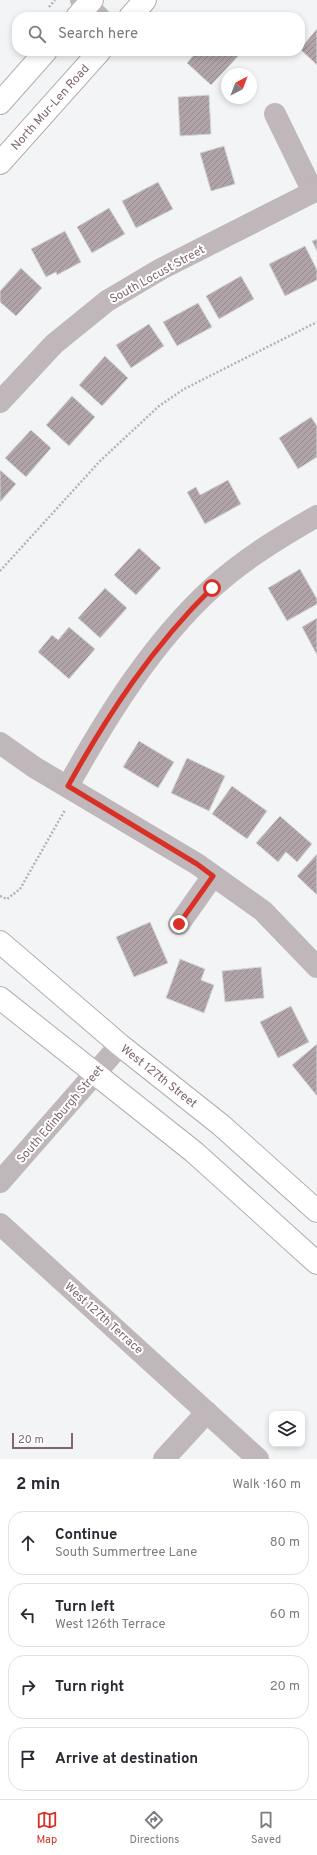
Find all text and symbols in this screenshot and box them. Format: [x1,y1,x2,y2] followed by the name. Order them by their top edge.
[12,12,305,56] search box
[26,23,48,45] icon: search
[58,25,138,44] text: Search here
[8,61,93,154] street label: North Mur-Len Road
[221,68,257,104] north arrow
[107,242,208,308] street label: South Locust Street
[203,579,221,597] route start
[170,915,188,933] route end
[117,1041,200,1112] street label: West 127th Street
[14,1062,108,1167] street label: South Edinburgh Street
[61,1279,146,1358] street label: West 127th Terrace
[269,1411,305,1447] map controls
[269,1411,305,1447] button: layers
[12,1431,73,1450] scale bar
[18,1433,44,1447] text: 20 m
[16,1474,60,1496] text: 2 min
[232,1477,301,1493] text: Walk · 160 m
[55,1526,117,1545] text: Continue
[17,1532,39,1554] icon: ahead
[270,1535,300,1551] text: 80 m
[55,1545,197,1561] text: South Summertree Lane
[55,1598,115,1617] text: Turn left
[17,1604,39,1626] icon: left
[270,1607,300,1623] text: 60 m
[55,1617,166,1633] text: West 126th Terrace
[17,1676,39,1698] icon: right
[55,1678,124,1697] text: Turn right
[270,1679,300,1695] text: 20 m
[17,1748,39,1770] icon: arrive
[55,1750,198,1769] text: Arrive at destination
[36,1809,58,1847] tab: Map
[129,1809,179,1847] tab: Directions
[251,1809,281,1847] tab: Saved

